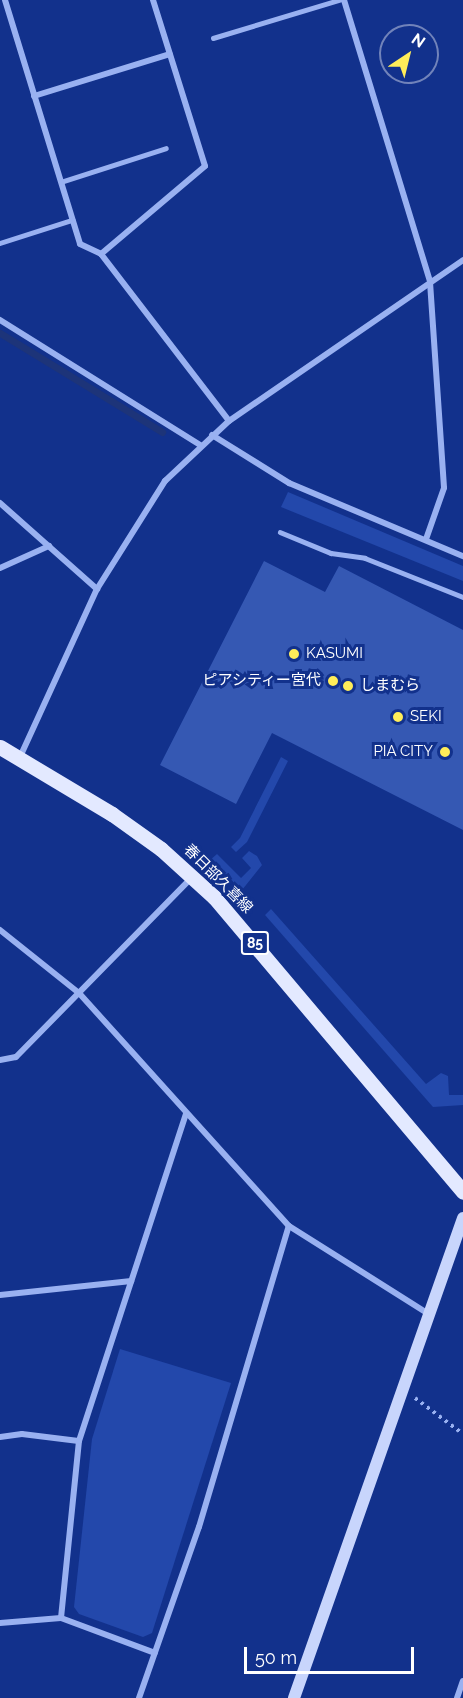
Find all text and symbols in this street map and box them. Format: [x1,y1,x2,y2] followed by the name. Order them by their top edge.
[379,24,439,84] north arrow
[408,29,429,52] text: N
[306,645,363,663] place label: KASUMI
[287,647,301,661] marker: KASUMI
[201,672,321,690] place label: ピアシティー宮代
[326,674,340,688] marker: ピアシティー宮代
[360,677,420,695] place label: しまむら
[341,679,355,693] marker: しまむら
[410,708,442,726] place label: SEKI
[391,710,405,724] marker: SEKI
[373,743,433,761] place label: PIA CITY
[438,745,452,759] marker: PIA CITY
[180,841,256,917] street label: 春日部久喜線
[240,932,270,954] road number: 85
[247,1635,416,1673] scale bar
[255,1647,297,1668] text: 50 m

